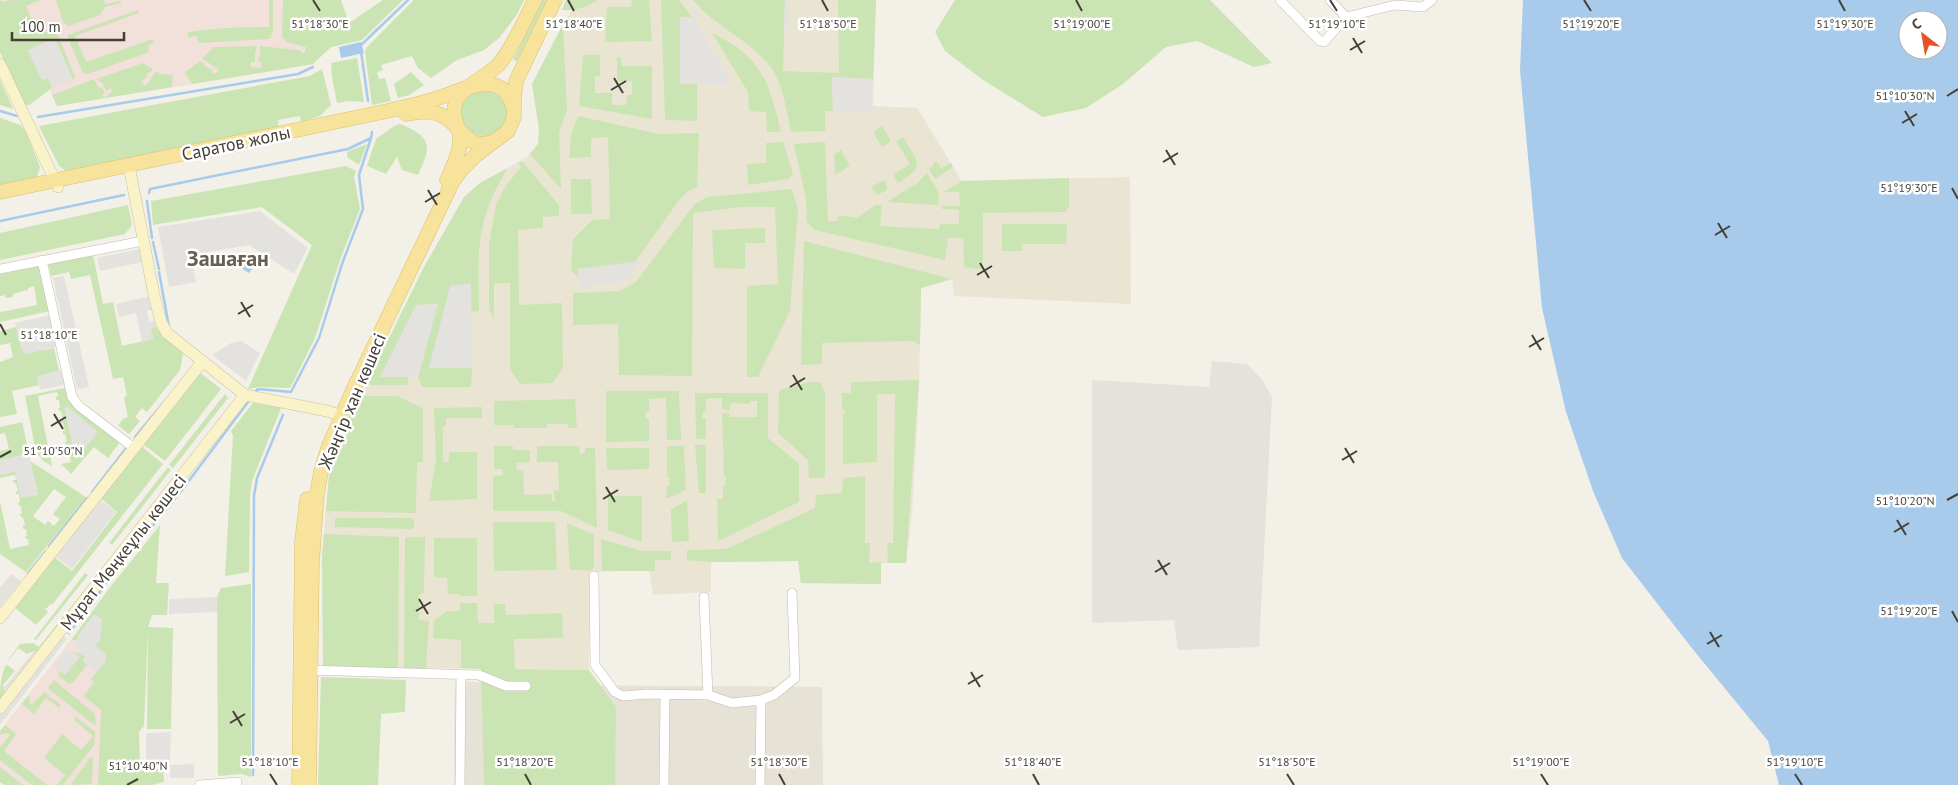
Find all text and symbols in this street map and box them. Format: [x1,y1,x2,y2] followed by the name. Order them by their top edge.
[12,10,125,42] scale bar
[1898,10,1948,60] north arrow
[1908,14,1924,34] text: С
[291,16,349,31] text: 51°18'30"E
[545,16,603,31] text: 51°18'40"E
[799,16,857,31] text: 51°18'50"E
[1053,16,1111,31] text: 51°19'00"E
[1308,16,1366,31] text: 51°19'10"E
[1562,16,1620,31] text: 51°19'20"E
[1816,16,1874,31] text: 51°19'30"E
[20,17,61,36] text: 100 m
[1875,88,1935,103] text: 51°10'30"N
[180,120,292,166] street label: Саратов жолы
[1880,180,1938,195] text: 51°19'30"E
[187,244,269,272] district label: Зашаған
[20,327,78,342] text: 51°18'10"E
[313,330,391,473] street label: Жәңгір хан көшесі
[23,443,83,458] text: 51°10'50"N
[55,469,191,635] street label: Мұрат Мөңкеұлы көшесі
[1875,493,1935,508] text: 51°10'20"N
[1880,603,1938,618] text: 51°19'20"E
[241,754,299,769] text: 51°18'10"E
[496,754,554,769] text: 51°18'20"E
[750,754,808,769] text: 51°18'30"E
[1004,754,1062,769] text: 51°18'40"E
[1258,754,1316,769] text: 51°18'50"E
[1512,754,1570,769] text: 51°19'00"E
[1766,754,1824,769] text: 51°19'10"E
[108,758,168,773] text: 51°10'40"N

